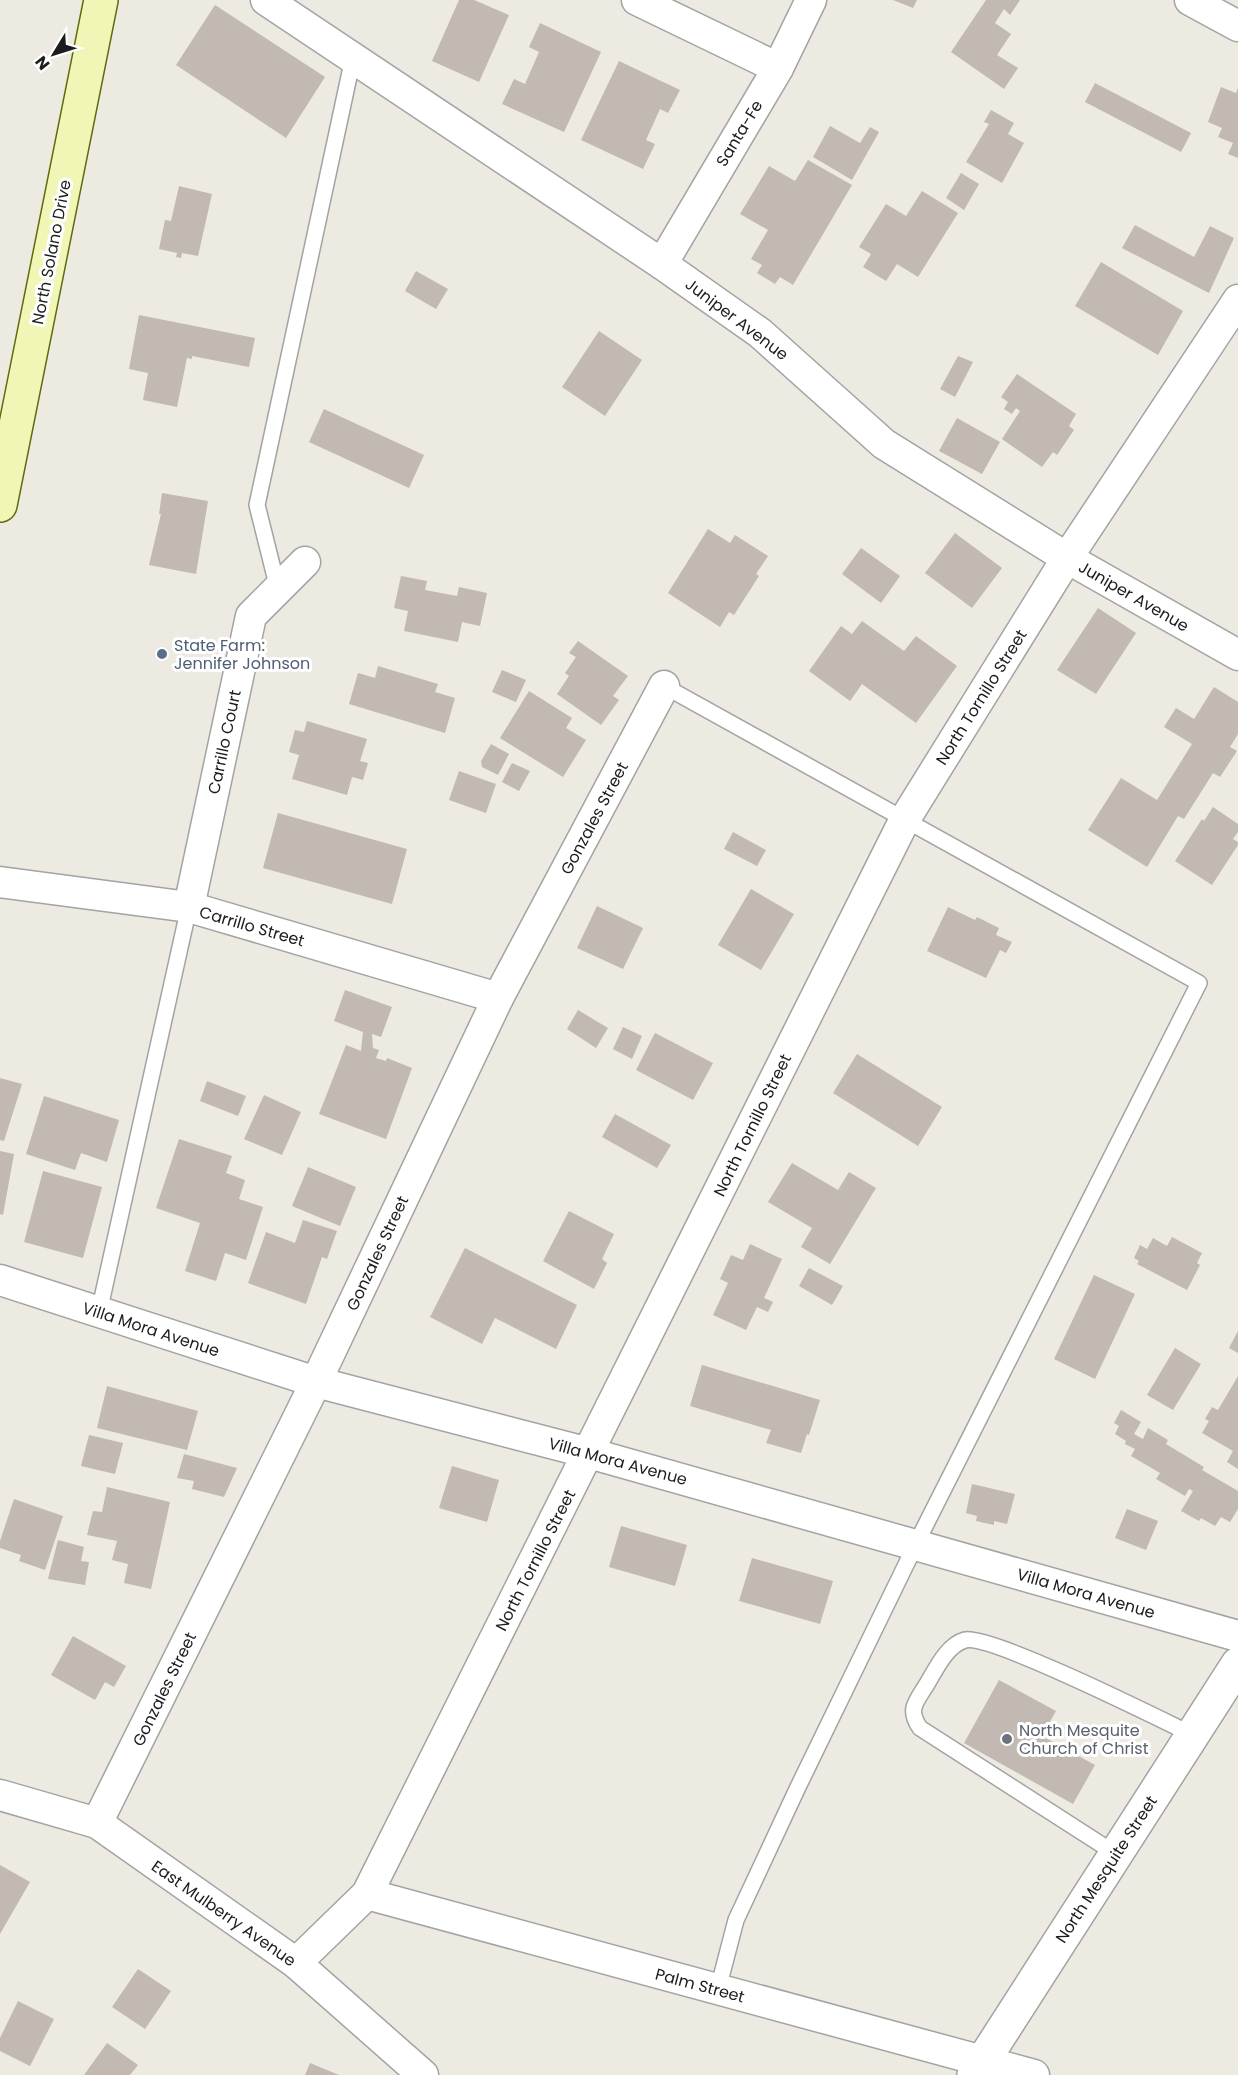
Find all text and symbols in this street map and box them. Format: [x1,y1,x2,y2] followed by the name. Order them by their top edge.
[24,24,84,84] north arrow
[30,51,55,75] text: N
[711,96,768,171] street label: Santa-Fe
[26,178,77,326] street label: North Solano Drive
[680,273,793,366] street label: Juniper Avenue
[1074,555,1193,637] street label: Juniper Avenue
[930,625,1033,770] street label: North Tornillo Street
[174,634,310,675] place label: State Farm: Jennifer Johnson
[155,647,169,661] marker: State Farm: Jennifer Johnson
[202,688,247,796] street label: Carrillo Court
[555,758,634,879] street label: Gonzales Street
[197,901,307,953] street label: Carrillo Street
[708,1050,797,1200] street label: North Tornillo Street
[341,1192,414,1314] street label: Gonzales Street
[79,1296,222,1363] street label: Villa Mora Avenue
[546,1432,690,1491] street label: Villa Mora Avenue
[490,1485,581,1635] street label: North Tornillo Street
[1014,1563,1158,1624] street label: Villa Mora Avenue
[127,1628,202,1750] street label: Gonzales Street
[1019,1719,1149,1760] place label: North Mesquite Church of Christ
[1000,1732,1014,1746] marker: North Mesquite Church of Christ
[1050,1791,1163,1948] street label: North Mesquite Street
[147,1855,301,1972] street label: East Mulberry Avenue
[653,1963,747,2008] street label: Palm Street

